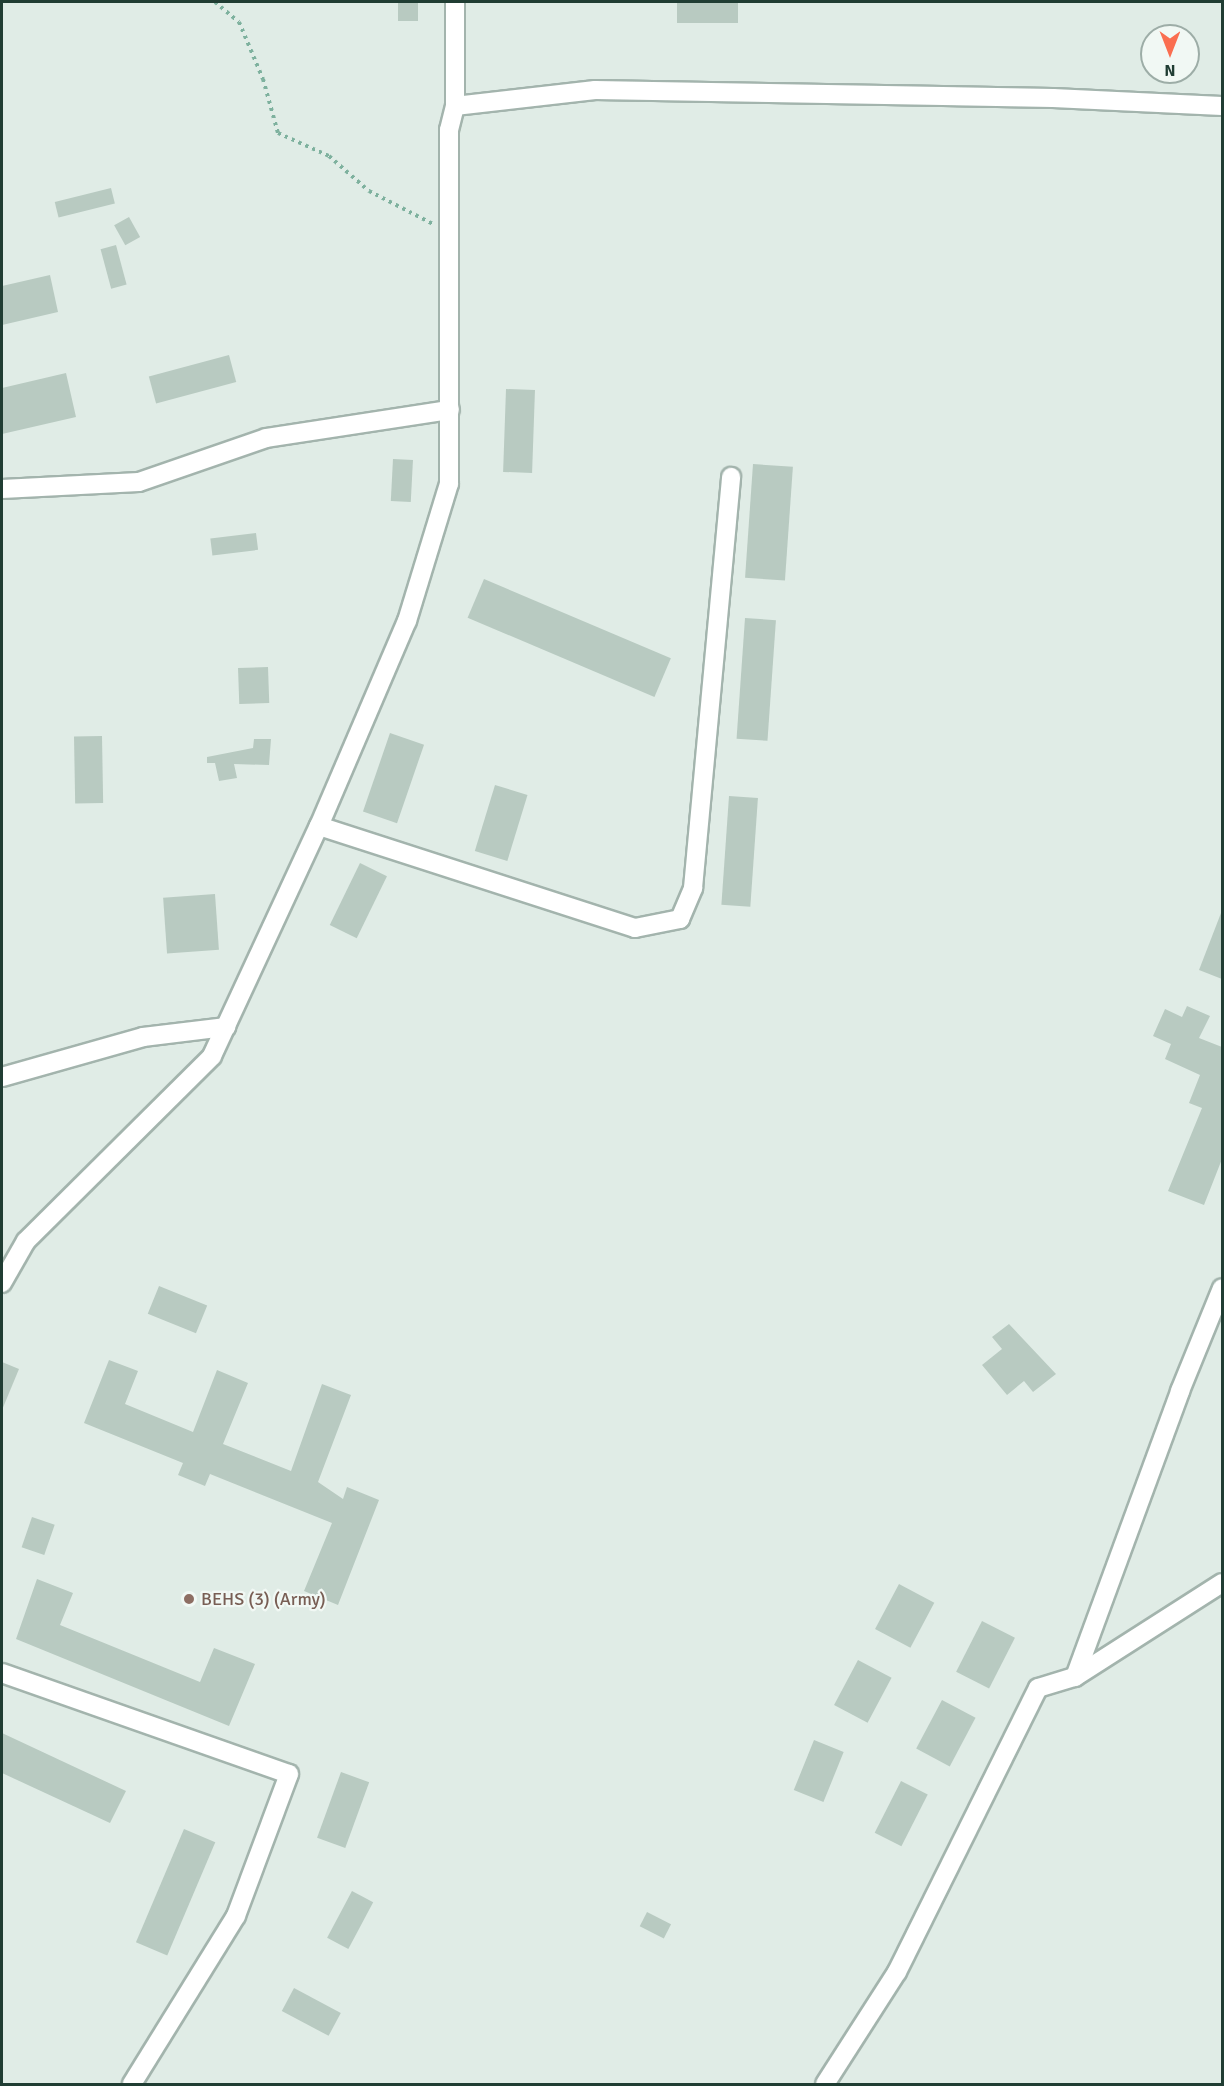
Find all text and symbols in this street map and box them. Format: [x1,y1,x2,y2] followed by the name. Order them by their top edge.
[1140,24,1200,84] north arrow
[1164,60,1176,80] text: N
[201,1588,326,1610] place label: BEHS (3) (Army)
[182,1592,196,1606] marker: BEHS (3) (Army)

